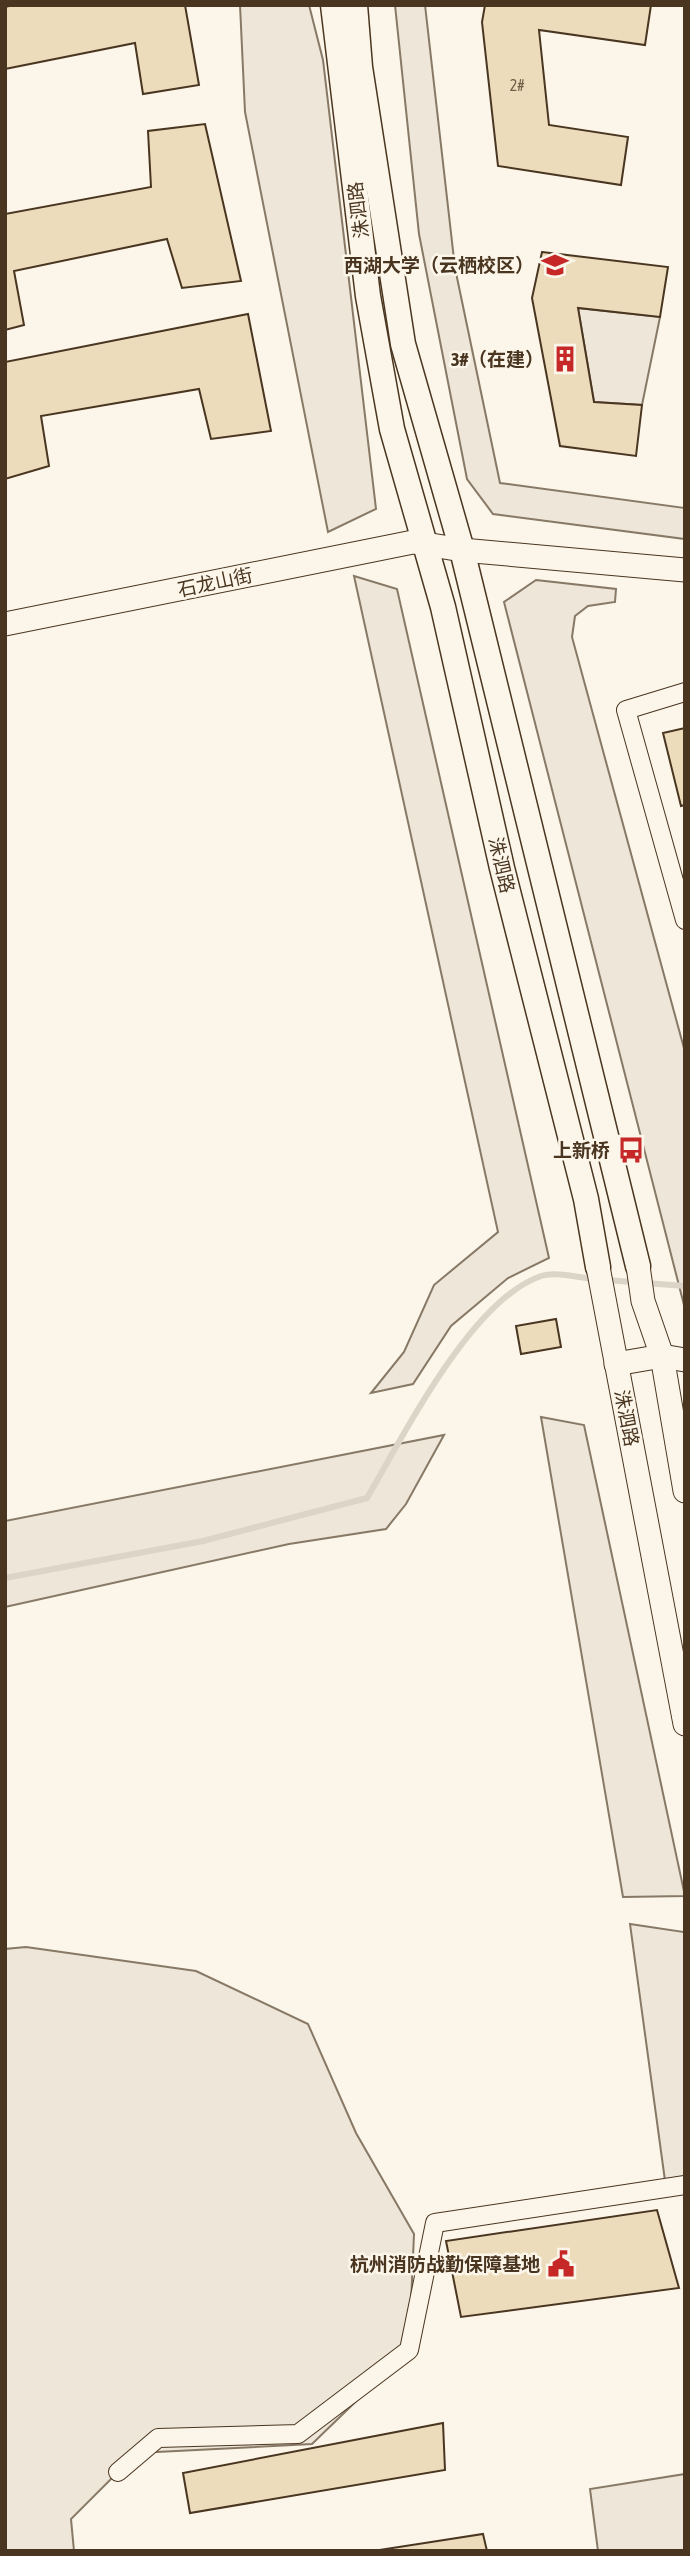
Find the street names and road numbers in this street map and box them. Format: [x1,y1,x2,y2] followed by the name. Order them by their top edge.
[344,180,372,240] street label: 洙泗路
[176,563,254,601] street label: 石龙山街
[485,835,519,895] street label: 洙泗路
[611,1388,643,1448] street label: 洙泗路

